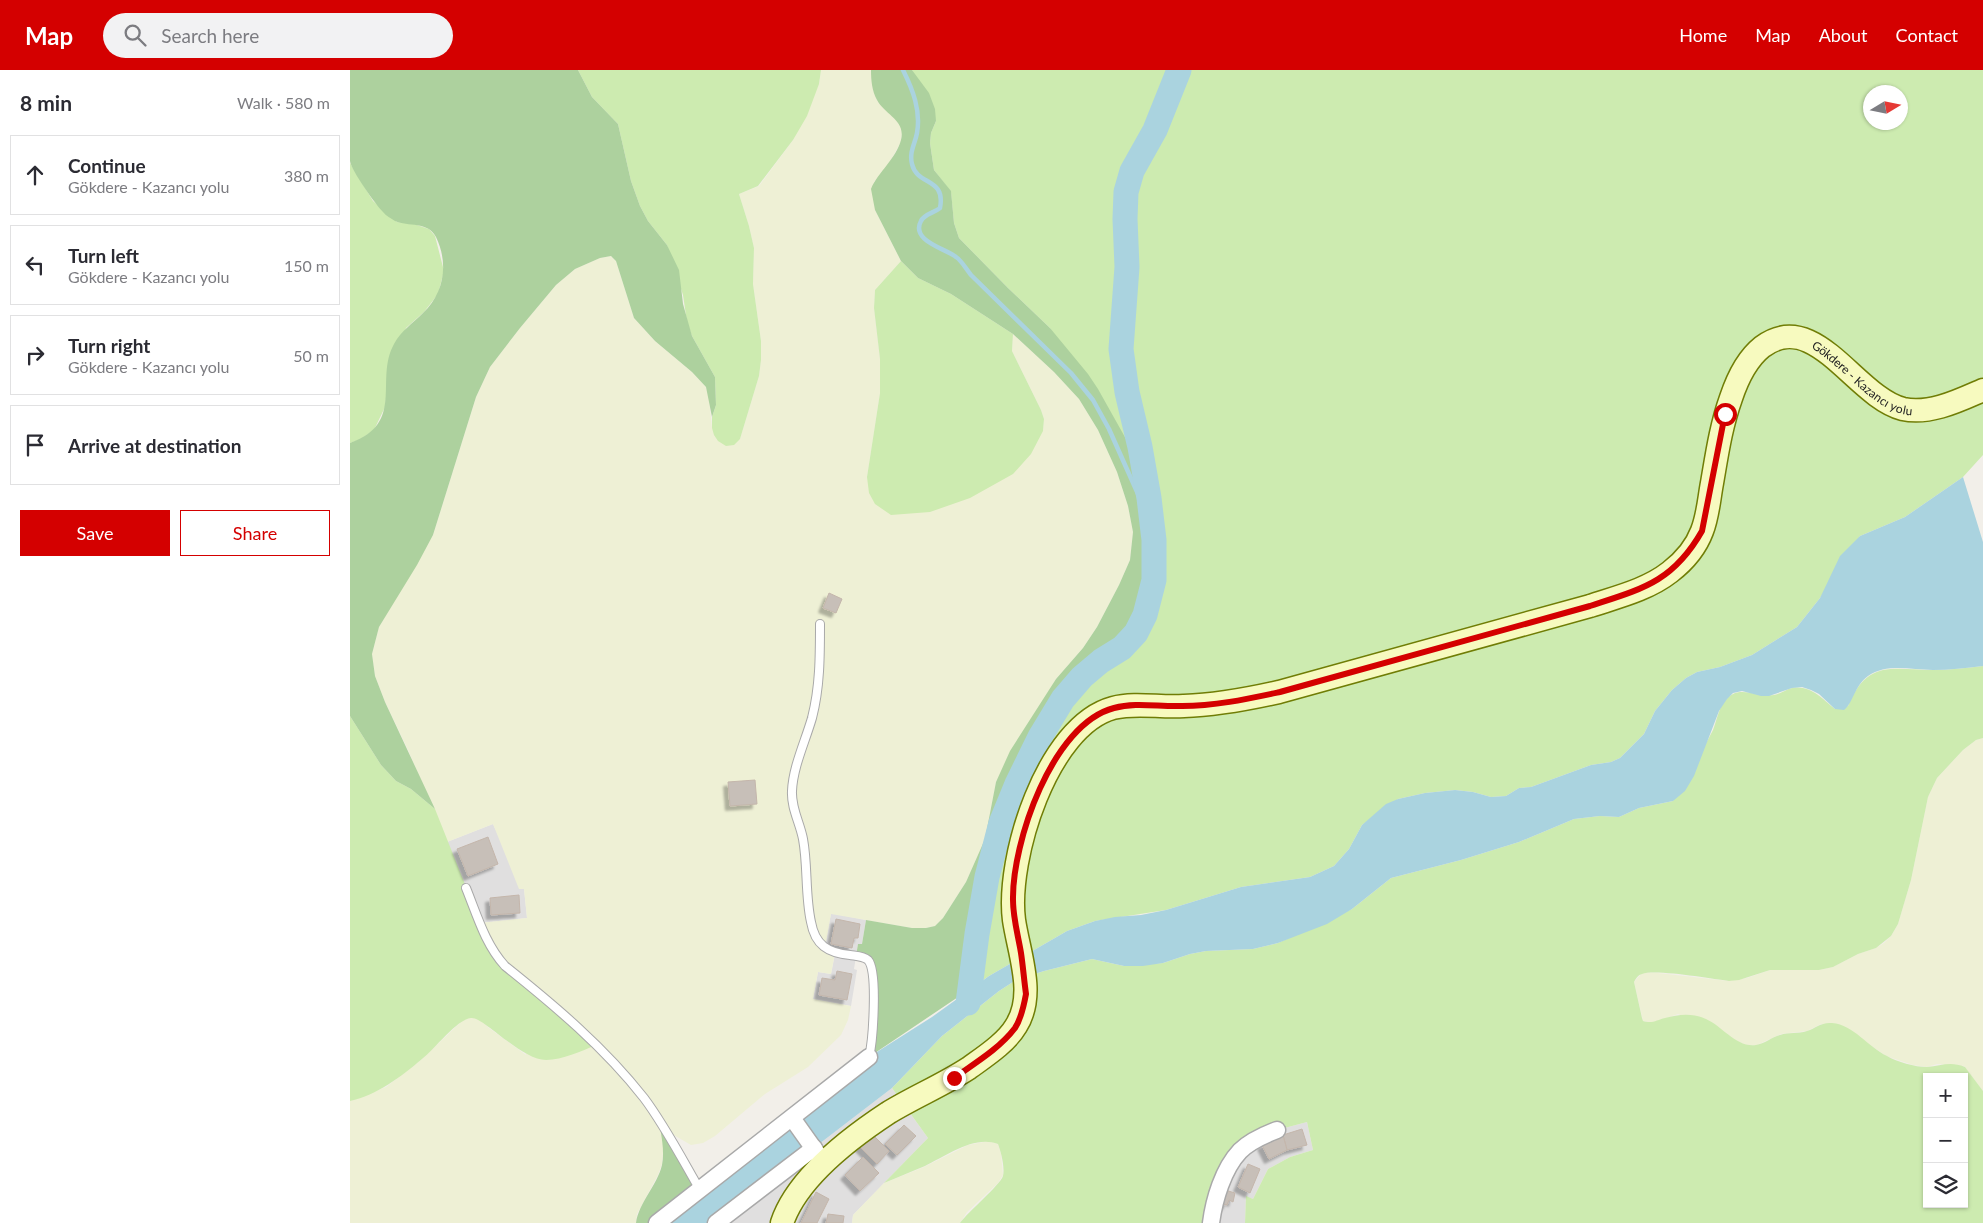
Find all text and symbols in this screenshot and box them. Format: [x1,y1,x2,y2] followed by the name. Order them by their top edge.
[103,13,453,58] search box
[25,21,73,50] text: Map
[121,21,149,49] icon: search
[161,24,259,47] text: Search here
[1679,24,1727,46] text: Home
[1755,24,1791,46] text: Map
[1819,24,1868,46] text: About
[1896,24,1958,46] text: Contact
[1863,85,1908,130] north arrow
[20,90,72,115] text: 8 min
[237,93,330,112] text: Walk · 580 m
[68,154,146,177] text: Continue
[21,161,49,189] icon: ahead
[284,166,329,185] text: 380 m
[68,177,229,196] text: Gökdere - Kazancı yolu
[68,244,139,267] text: Turn left
[21,251,49,279] icon: left
[284,256,329,275] text: 150 m
[68,267,229,286] text: Gökdere - Kazancı yolu
[68,334,150,357] text: Turn right
[1810,337,1913,418] street label: Gökdere - Kazancı yolu
[21,341,49,369] icon: right
[293,346,329,365] text: 50 m
[68,357,229,376] text: Gökdere - Kazancı yolu
[1714,403,1737,426] route start
[21,431,49,459] icon: arrive
[68,434,241,457] text: Arrive at destination
[20,510,170,556] button: Save
[180,510,330,556] button: Share
[943,1067,966,1090] route end
[1923,1073,1968,1208] map controls
[1923,1073,1968,1118] button: +
[1923,1118,1968,1163] button: −
[1923,1163,1968,1208] button: layers

